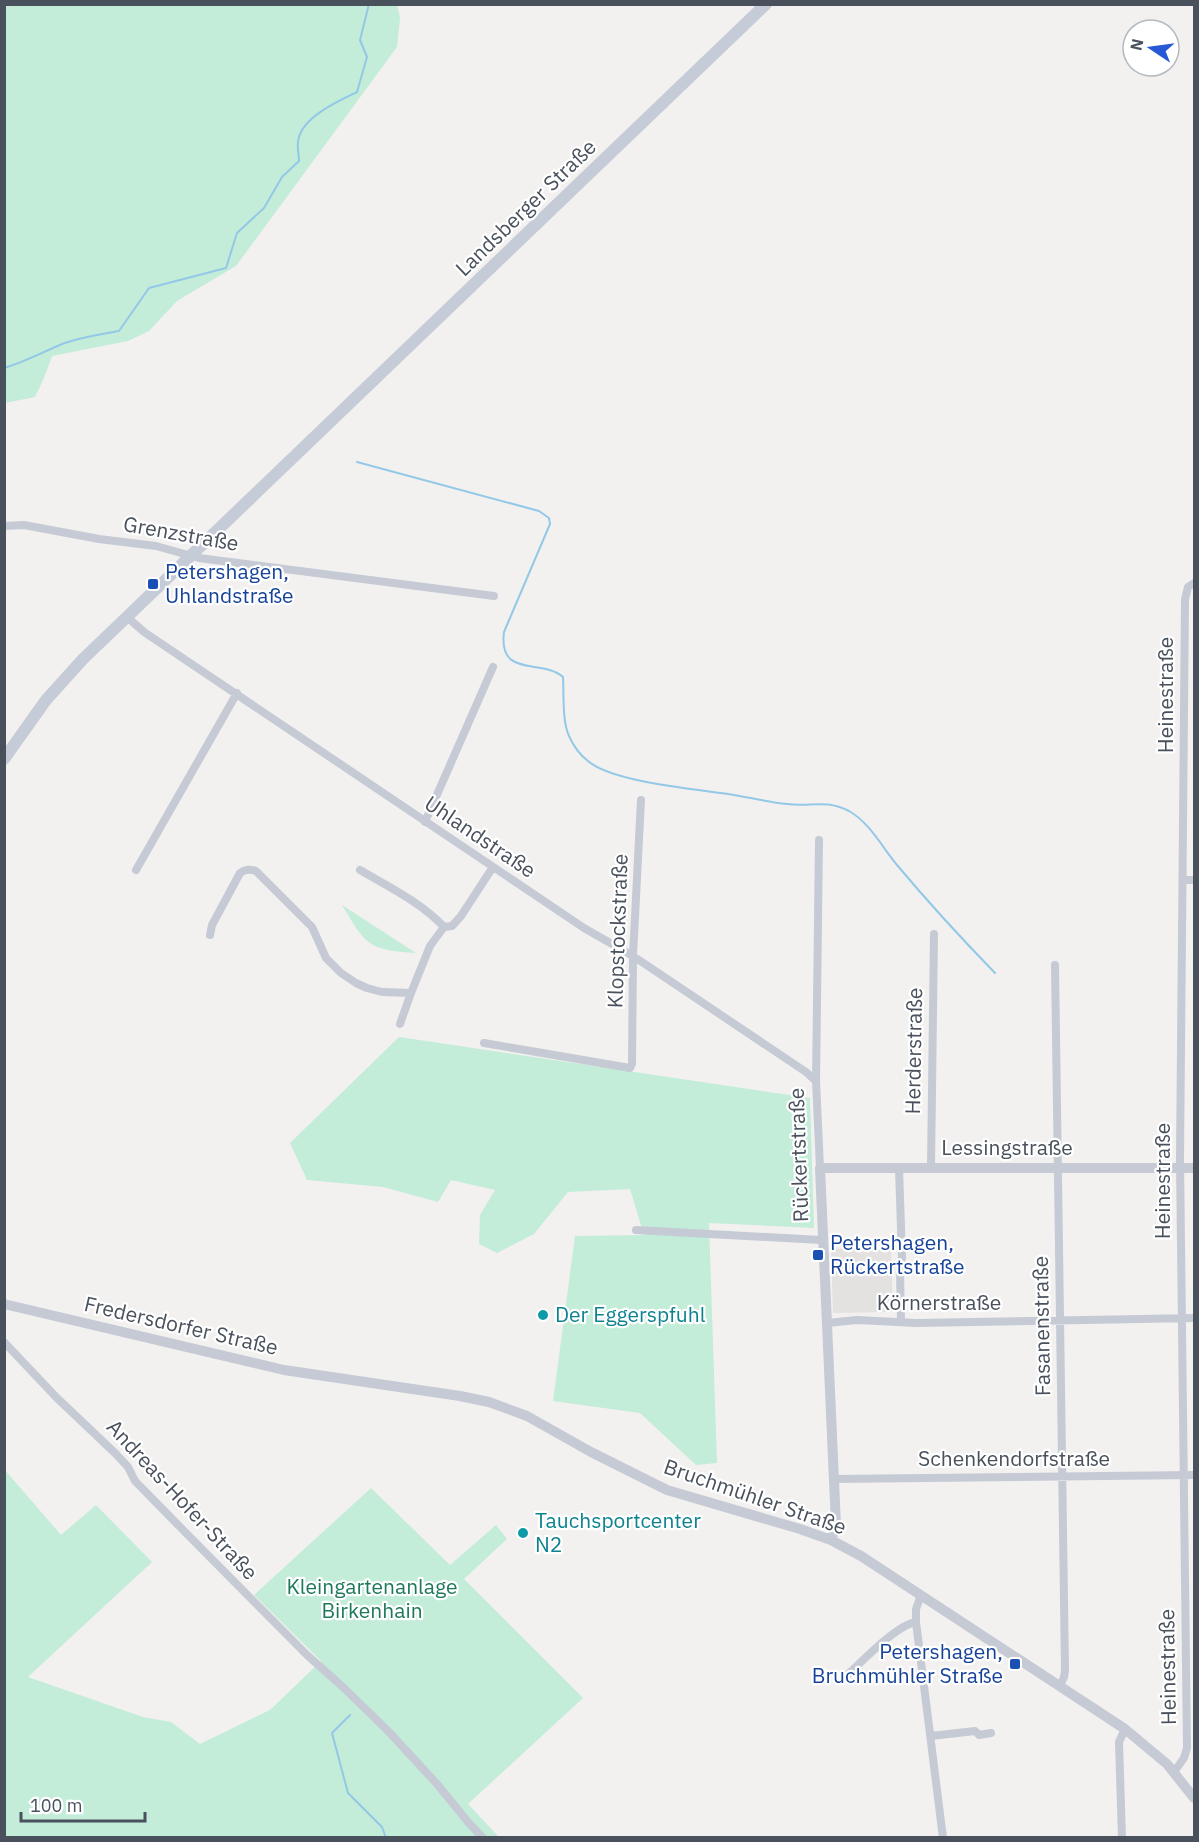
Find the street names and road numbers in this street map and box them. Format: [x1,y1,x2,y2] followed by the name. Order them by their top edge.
[449,133,602,282] street label: Landsberger Straße
[121,509,241,557] street label: Grenzstraße
[1151,637,1179,753] street label: Heinestraße
[419,789,542,884] street label: Uhlandstraße
[600,853,634,1009] street label: Klopstockstraße
[898,987,928,1115] street label: Herderstraße
[782,1087,814,1223] street label: Rückertstraße
[1148,1123,1176,1239] street label: Heinestraße
[941,1133,1073,1161] street label: Lessingstraße
[1026,1256,1056,1396] street label: Fasanenstraße
[877,1288,1001,1316] street label: Körnerstraße
[82,1289,281,1361] street label: Fredersdorfer Straße
[101,1413,264,1586] street label: Andreas-Hofer-Straße
[918,1444,1110,1472] street label: Schenkendorfstraße
[660,1452,850,1540] street label: Bruchmühler Straße
[1152,1609,1182,1725] street label: Heinestraße

